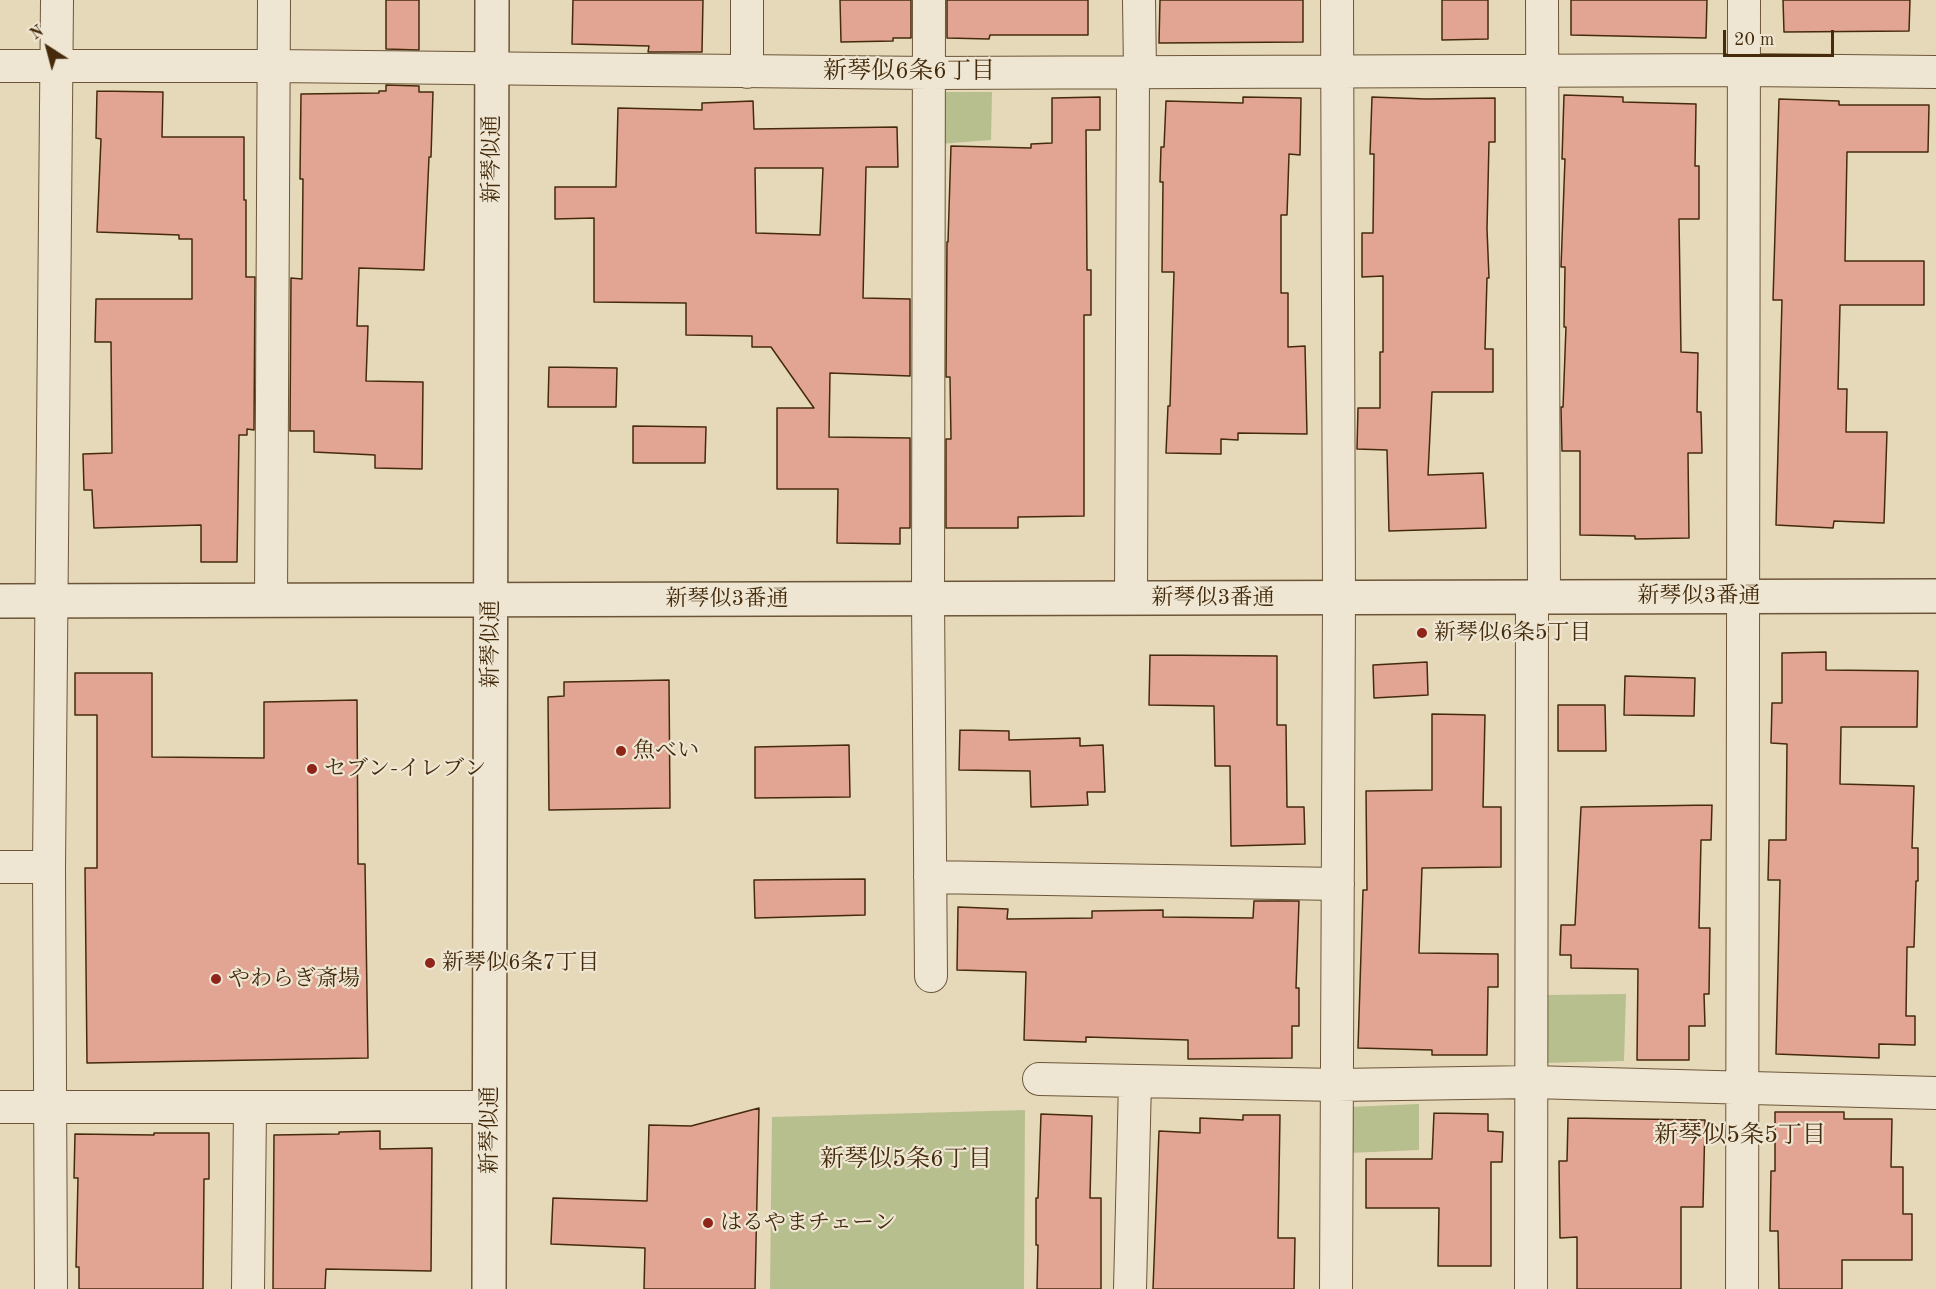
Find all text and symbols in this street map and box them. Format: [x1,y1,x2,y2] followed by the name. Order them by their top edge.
[18,18,78,78] north arrow
[1726,18,1837,56] scale bar
[28,23,47,44] text: N
[1734,31,1774,49] text: 20 m
[823,58,995,86] district label: 新琴似6条6丁目
[479,115,505,203] street label: 新琴似通
[1638,583,1760,609] street label: 新琴似3番通
[1152,585,1274,611] street label: 新琴似3番通
[666,586,788,612] street label: 新琴似3番通
[478,600,504,688] street label: 新琴似通
[1434,620,1592,646] place label: 新琴似6条5丁目
[1415,626,1429,640] marker: 新琴似6条5丁目
[633,738,699,764] place label: 魚べい
[614,744,628,758] marker: 魚べい
[324,756,486,782] place label: セブン-イレブン
[305,762,319,776] marker: セブン-イレブン
[442,950,600,976] place label: 新琴似6条7丁目
[423,956,437,970] marker: 新琴似6条7丁目
[228,966,360,992] place label: やわらぎ斎場
[209,972,223,986] marker: やわらぎ斎場
[477,1086,503,1174] street label: 新琴似通
[1654,1122,1826,1150] district label: 新琴似5条5丁目
[820,1146,992,1174] district label: 新琴似5条6丁目
[720,1210,896,1236] place label: はるやまチェーン
[701,1216,715,1230] marker: はるやまチェーン

